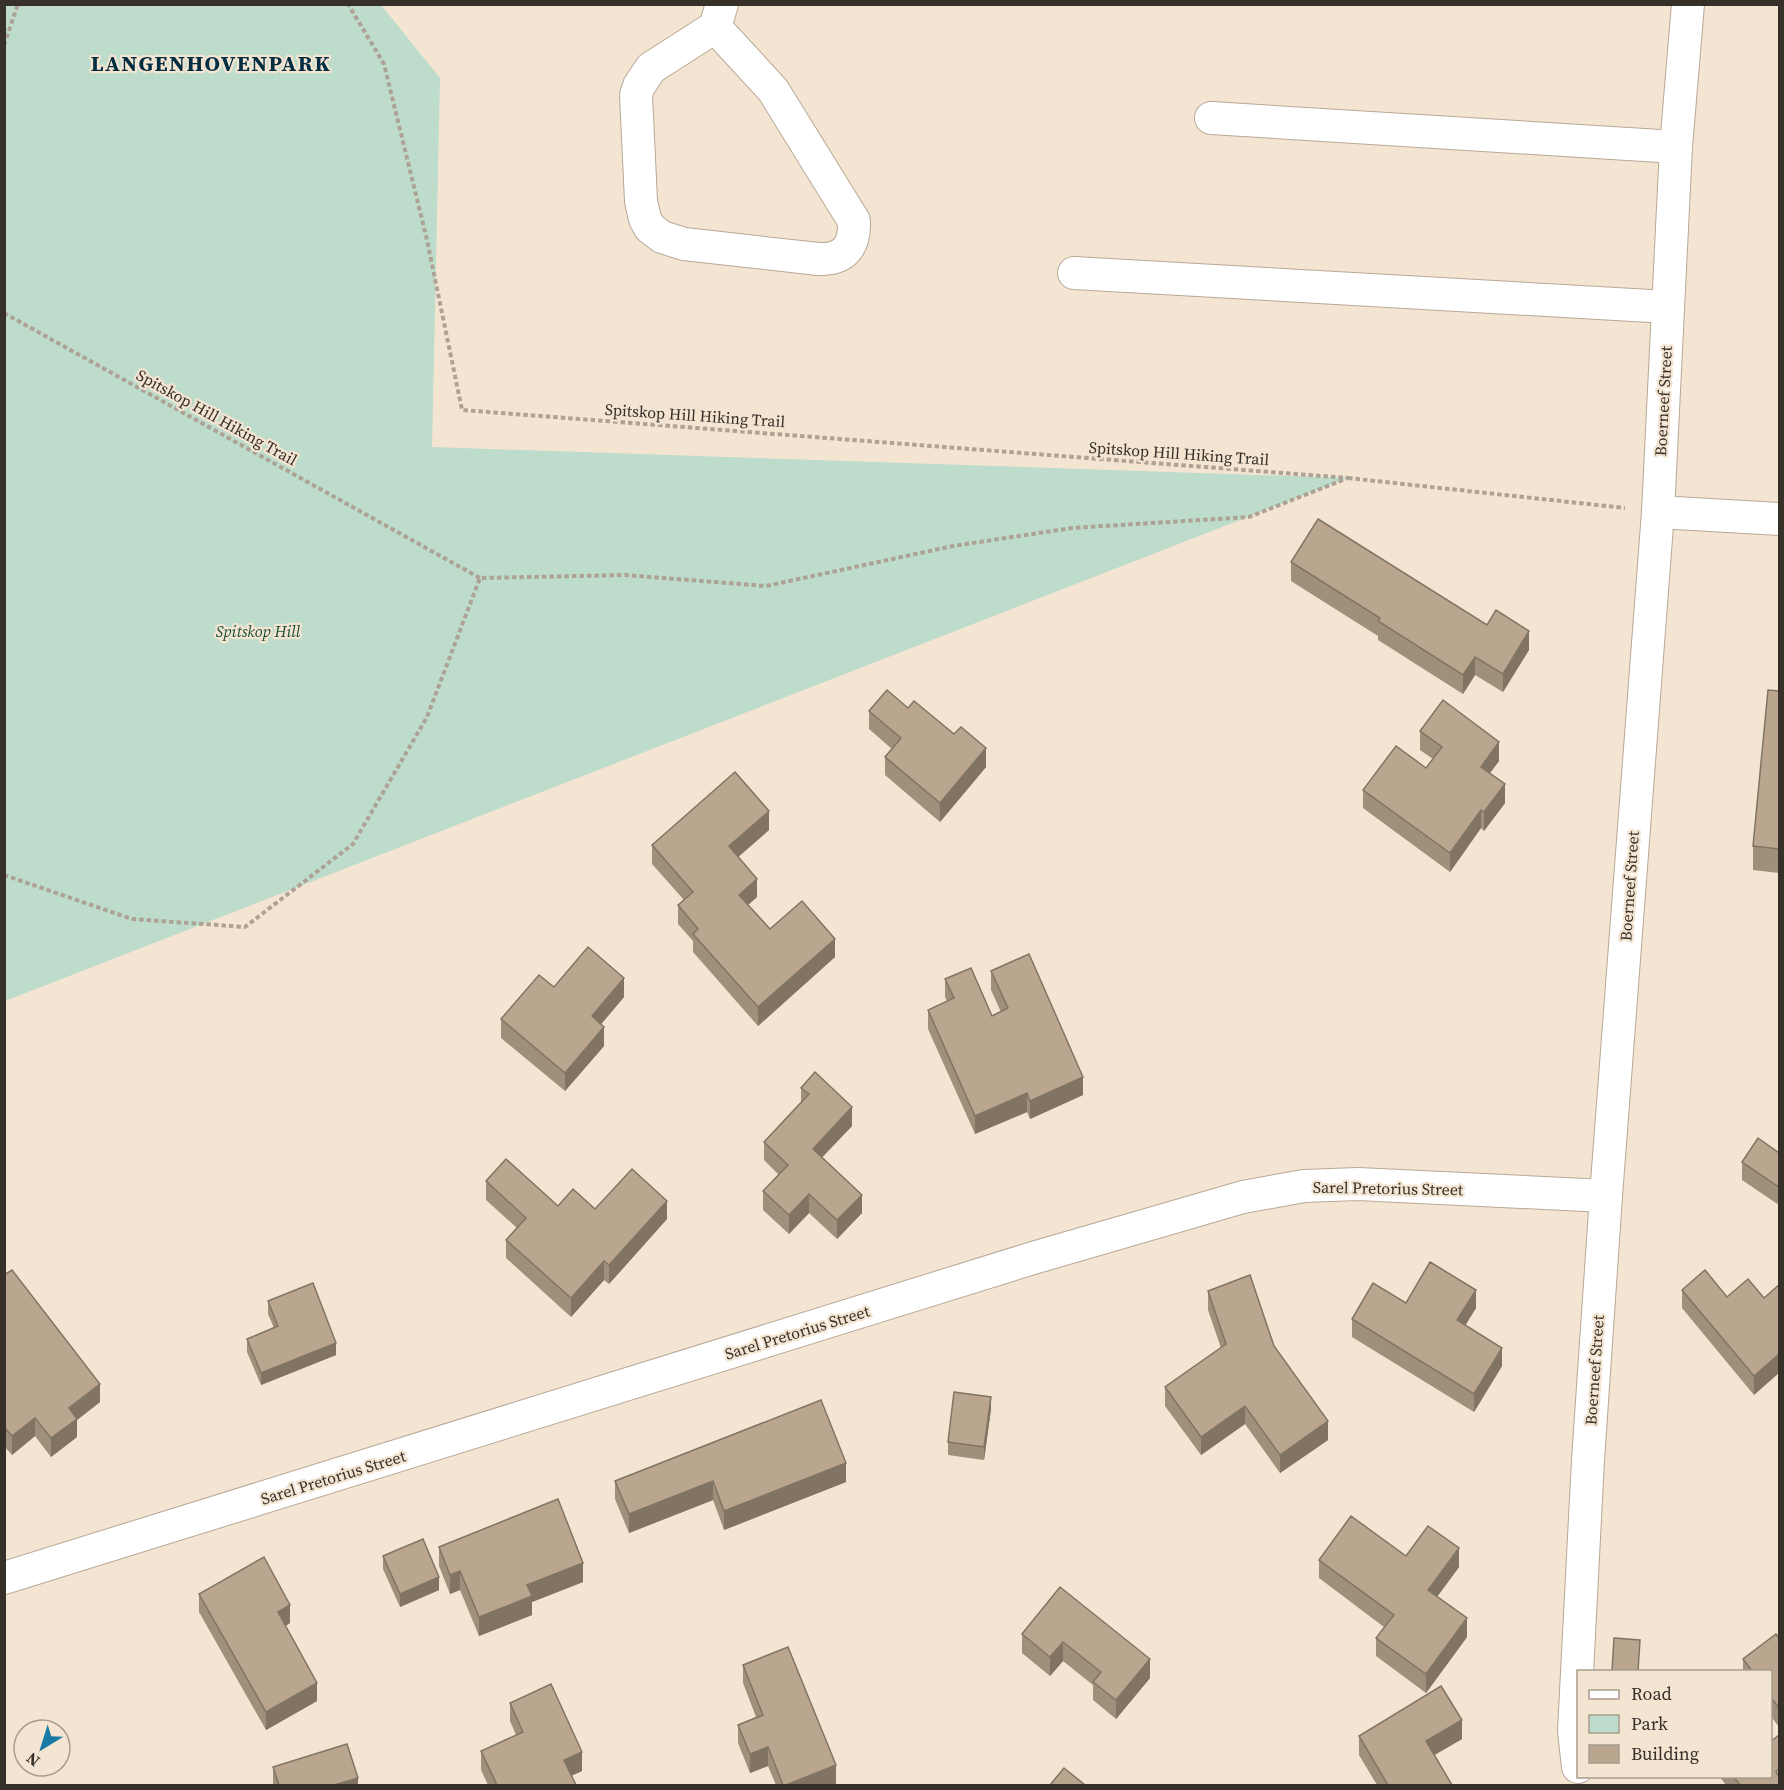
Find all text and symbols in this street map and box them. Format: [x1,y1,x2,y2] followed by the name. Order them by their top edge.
[91,48,331,78] district label: LANGENHOVENPARK
[1649,345,1677,457] street label: Boerneef Street
[133,364,302,471] street label: Spitskop Hill Hiking Trail
[604,398,786,432] street label: Spitskop Hill Hiking Trail
[1088,436,1270,470] street label: Spitskop Hill Hiking Trail
[216,620,301,642] park label: Spitskop Hill
[1614,829,1644,942] street label: Boerneef Street
[1313,1176,1464,1200] street label: Sarel Pretorius Street
[722,1299,873,1364] street label: Sarel Pretorius Street
[1579,1313,1609,1426] street label: Boerneef Street
[258,1444,409,1509] street label: Sarel Pretorius Street
[1577,1670,1772,1778] legend
[1631,1681,1672,1706] text: Road
[1631,1711,1668,1736] text: Park
[12,1718,72,1778] north arrow
[1631,1741,1699,1766] text: Building
[21,1747,44,1772] text: N

